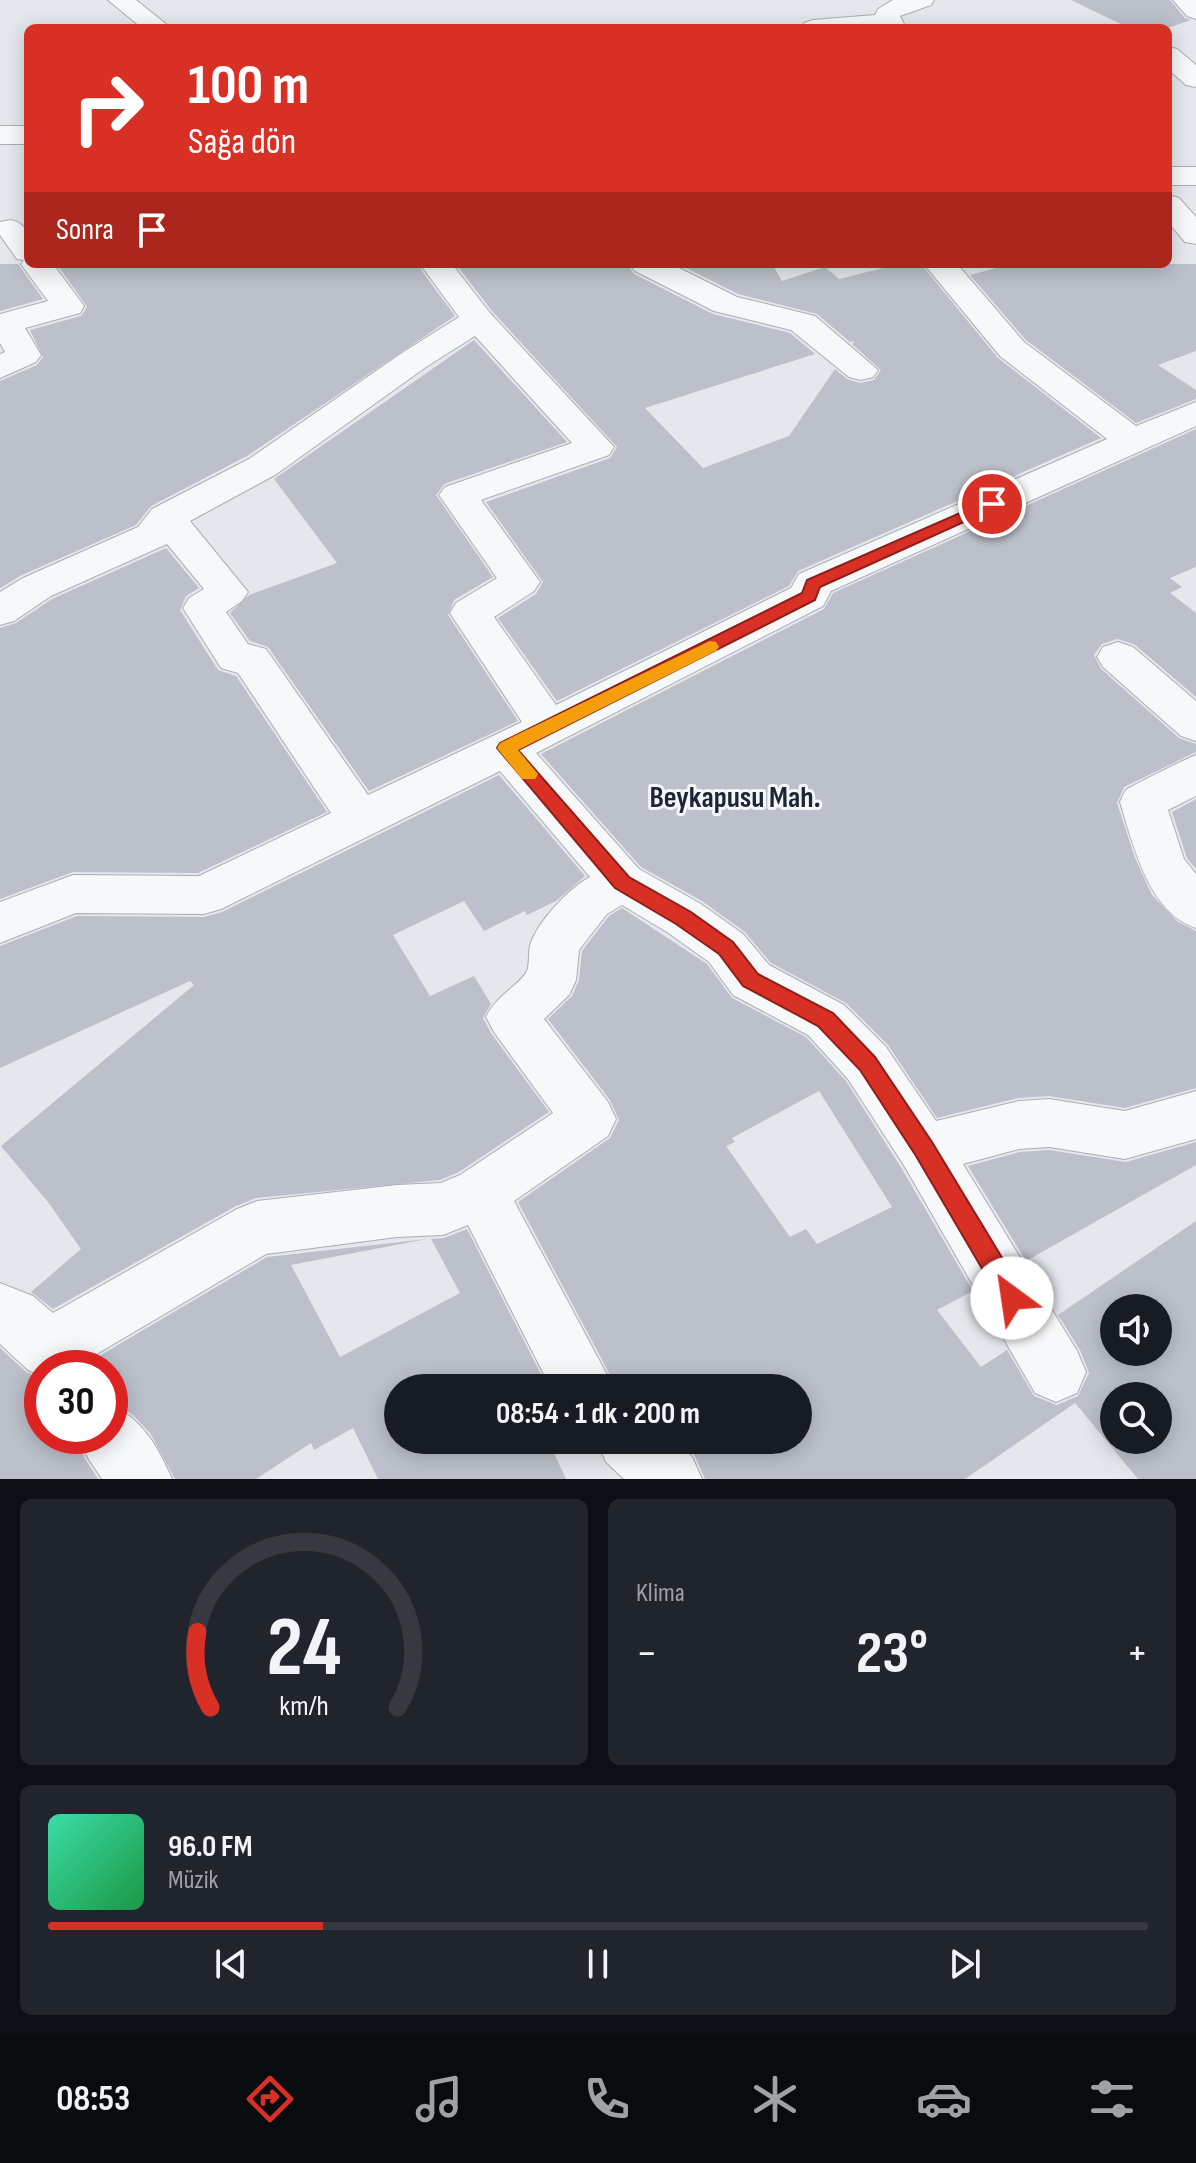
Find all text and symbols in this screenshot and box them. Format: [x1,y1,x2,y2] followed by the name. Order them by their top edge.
[188,53,309,120] text: 100 m
[56,56,160,160] icon: right
[188,121,296,164] text: Sağa dön
[130,208,174,252] icon: arrive
[56,212,114,248] text: Sonra
[958,470,1026,538] pin
[970,482,1014,526] icon: arrive
[649,780,821,816] district label: Beykapusu Mah.
[970,1256,1054,1340] position arrow
[1100,1294,1172,1454] map controls
[1100,1294,1172,1366] button: sound
[24,1350,128,1454] speed limit sign: 30
[1100,1382,1172,1454] button: search
[496,1396,700,1432] text: 08:54 · 1 dk · 200 m
[636,1578,685,1609] text: Klima
[267,1599,341,1699] text: 24
[856,1618,928,1690] text: 23°
[636,1627,658,1680] text: −
[1126,1627,1148,1680] text: +
[279,1689,329,1724] text: km/h
[168,1829,253,1865] text: 96.0 FM
[168,1865,218,1896] text: Müzik
[209,1942,253,1986] icon: previous
[576,1942,620,1986] icon: pause
[943,1942,987,1986] icon: next
[242,2071,298,2127] icon: directions
[411,2071,467,2127] icon: music
[579,2071,635,2127] icon: phone
[747,2071,803,2127] icon: climate
[916,2071,972,2127] icon: car
[1084,2071,1140,2127] icon: filters
[56,2078,130,2121] text: 08:53

